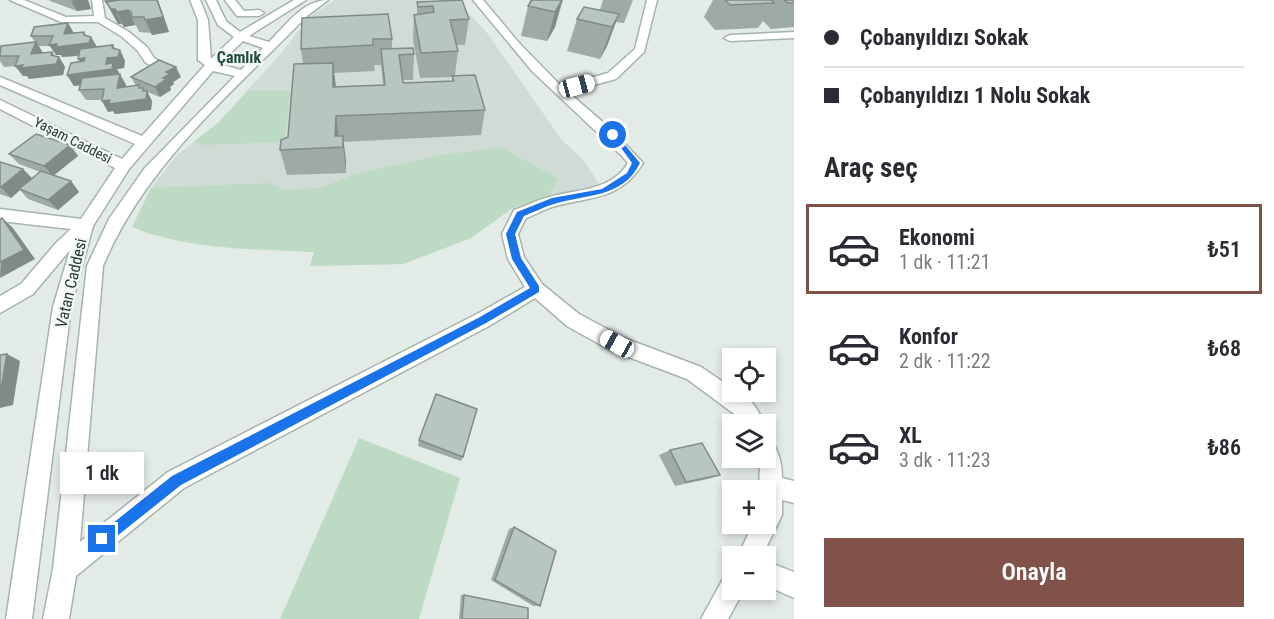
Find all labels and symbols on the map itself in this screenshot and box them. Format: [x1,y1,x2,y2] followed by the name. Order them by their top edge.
[217,48,262,67] district label: Çamlık
[557,73,597,99] car
[31,114,115,166] street label: Yaşam Caddesi
[599,121,626,148] route start
[51,236,91,330] street label: Vatan Caddesi
[597,327,637,361] car
[60,452,144,494] callout: 1 dk
[88,525,115,552] route end

